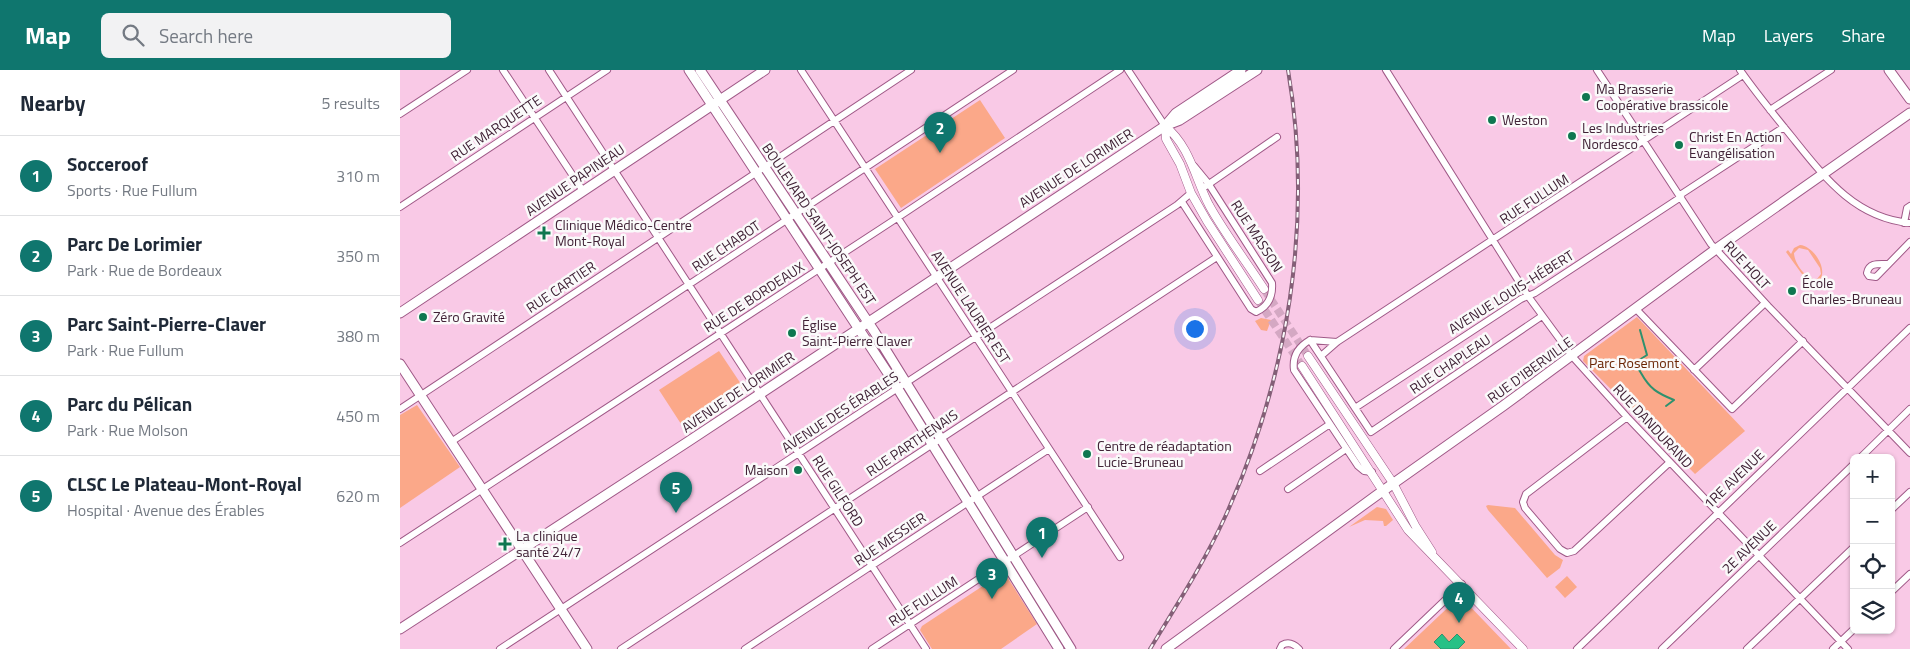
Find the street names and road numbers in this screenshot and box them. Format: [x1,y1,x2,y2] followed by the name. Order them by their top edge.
[446,89,546,166] street label: RUE MARQUETTE
[1015,123,1137,212] street label: AVENUE DE LORIMIER
[521,139,629,221] street label: AVENUE PAPINEAU
[757,139,882,309] street label: BOULEVARD SAINT-JOSEPH EST
[1495,168,1573,229] street label: RUE FULLUM
[1226,195,1289,276] street label: RUE MASSON
[687,214,765,276] street label: RUE CHABOT
[1719,236,1776,294] street label: RUE HOLT
[1444,244,1578,339] street label: AVENUE LOUIS-HÉBERT
[927,246,1016,368] street label: AVENUE LAURIER EST
[522,255,600,318] street label: RUE CARTIER
[699,256,809,337] street label: RUE DE BORDEAUX
[1405,329,1495,399] street label: RUE CHAPLEAU
[1482,331,1577,408] street label: RUE D'IBERVILLE
[677,346,798,437] street label: AVENUE DE LORIMIER
[777,366,902,457] street label: AVENUE DES ÉRABLES
[1609,379,1698,473] street label: RUE DANDURAND
[862,404,962,481] street label: RUE PARTHENAIS
[1699,444,1769,513] street label: 1RE AVENUE
[807,451,869,531] street label: RUE GILFORD
[849,507,930,570] street label: RUE MESSIER
[1717,515,1781,578] street label: 2E AVENUE
[884,570,962,631] street label: RUE FULLUM

